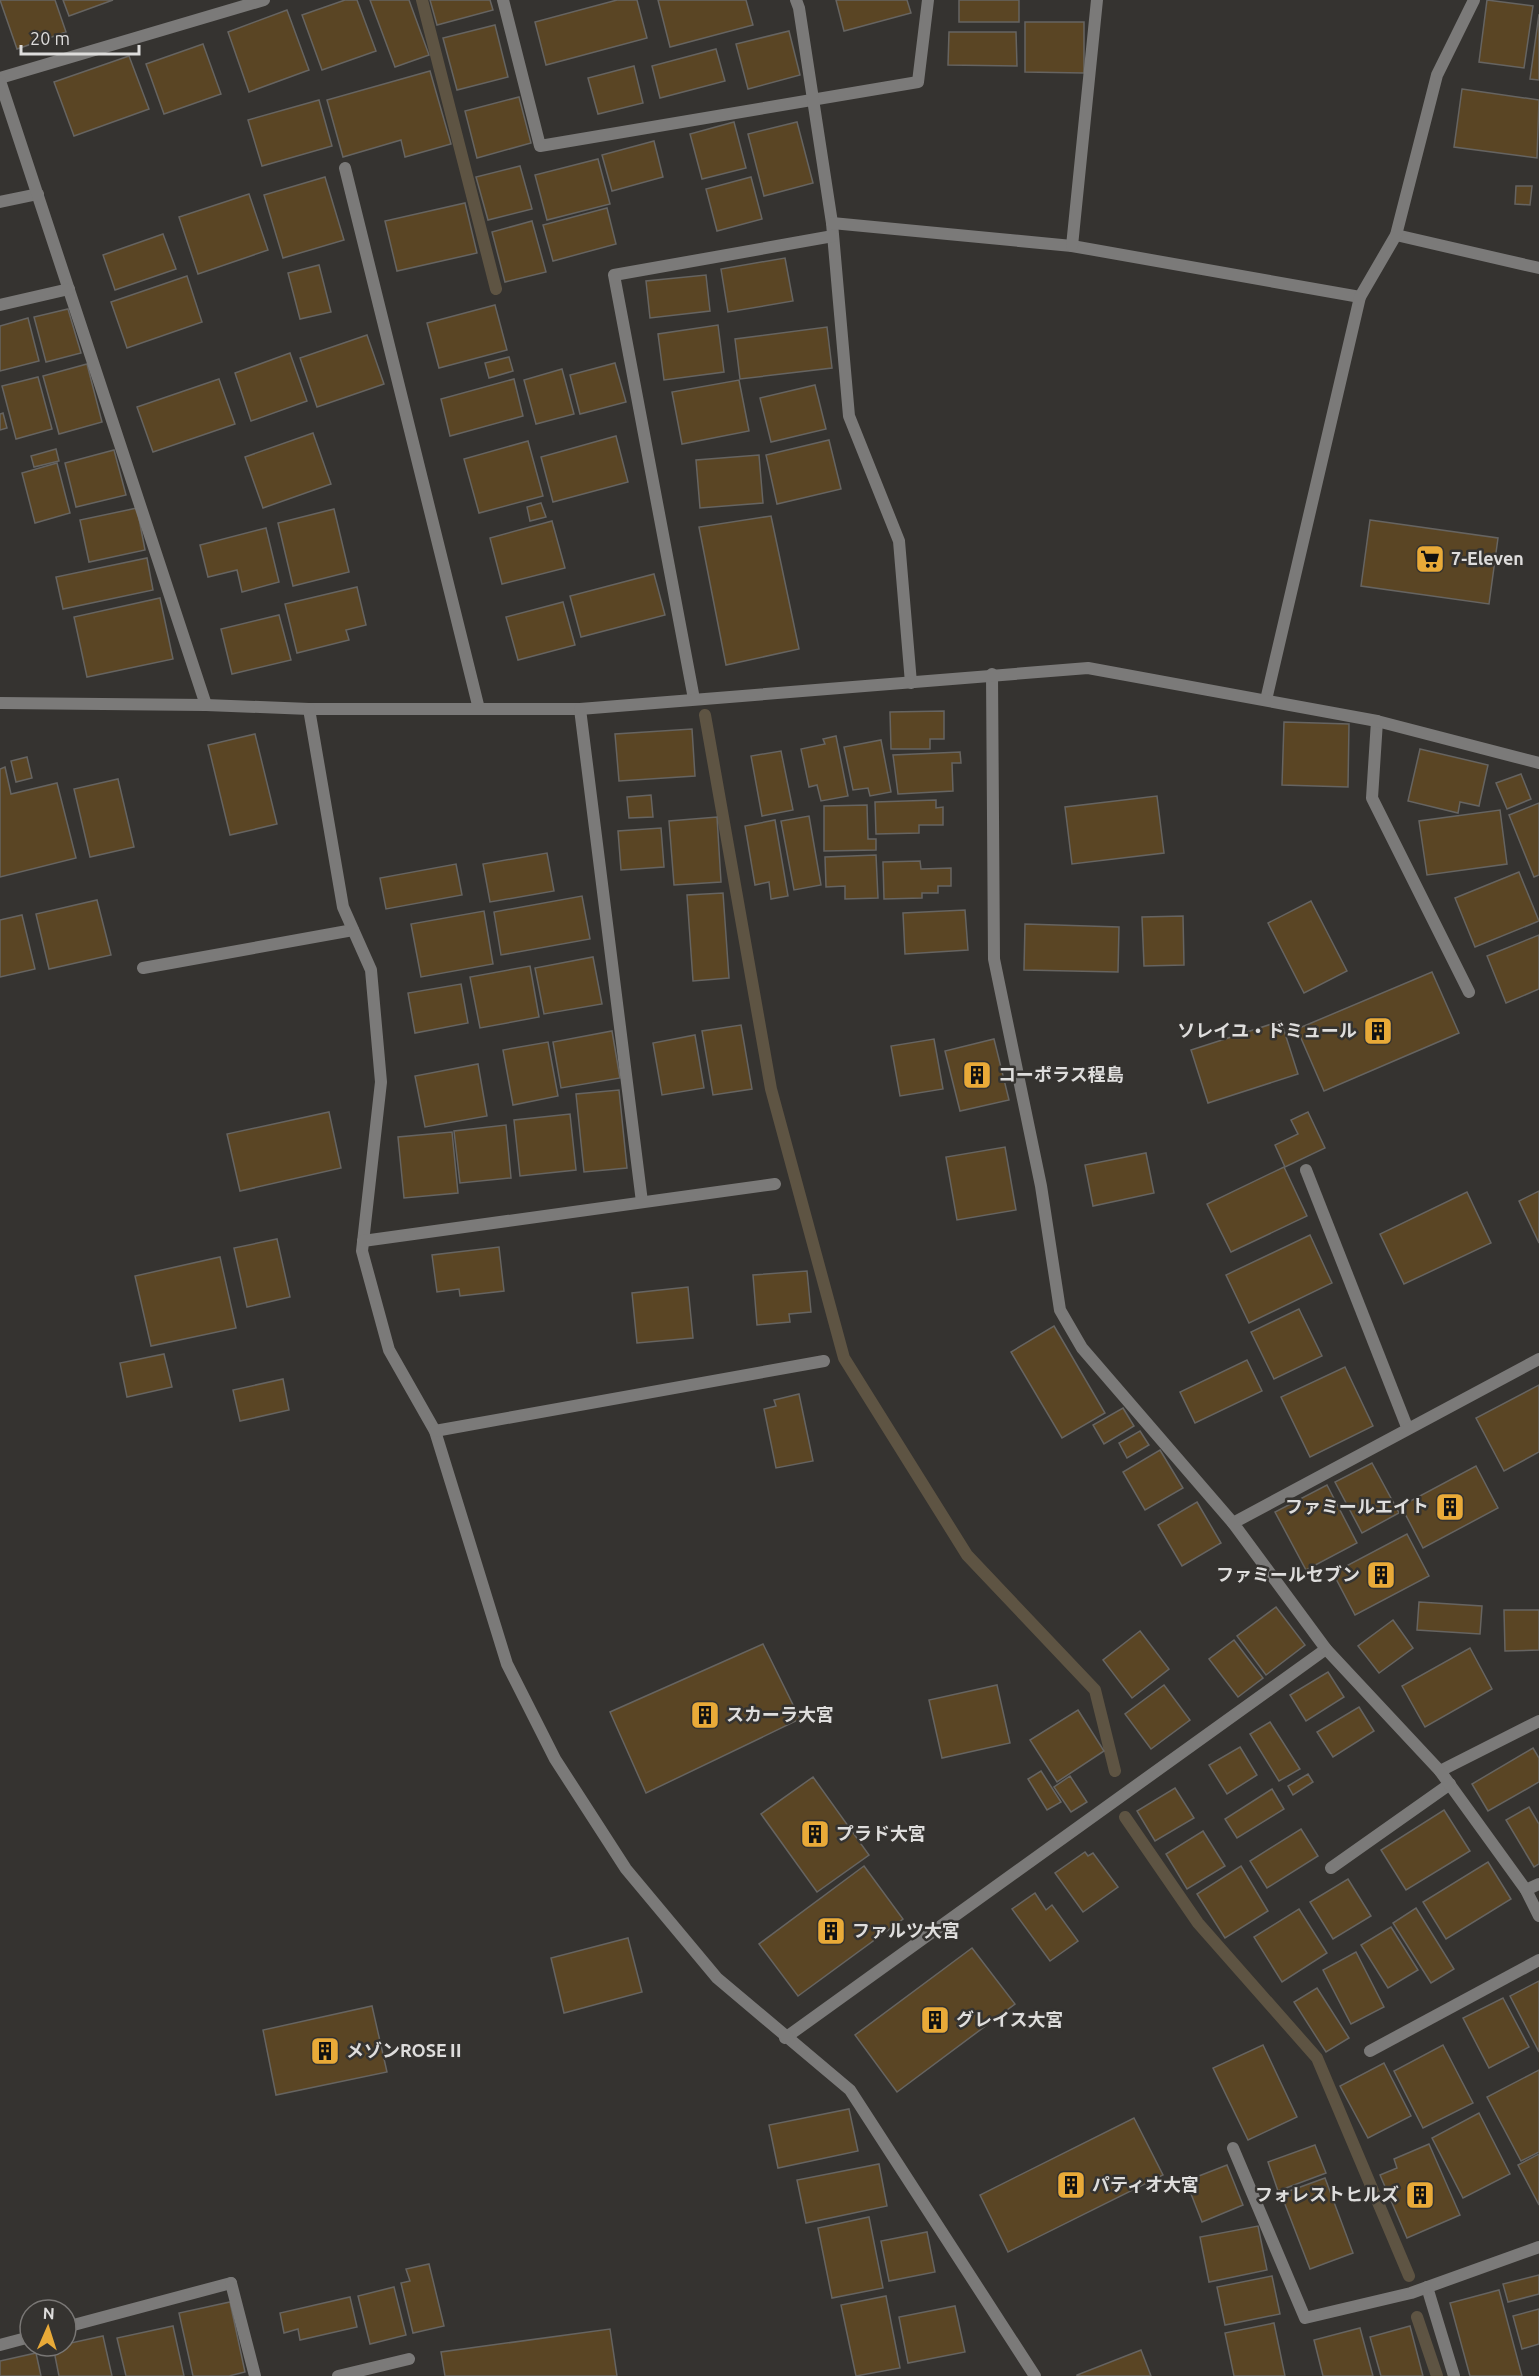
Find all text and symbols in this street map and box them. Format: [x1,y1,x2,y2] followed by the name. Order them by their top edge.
[21,18,140,56] scale bar
[30,28,70,48] text: 20 m
[1414,543,1446,575] supermarket icon: 7-Eleven
[1451,548,1524,568] place label: 7-Eleven
[1362,1015,1394,1047] building icon: ソレイユ・ドミュール
[1177,1020,1357,1040] place label: ソレイユ・ドミュール
[961,1059,993,1091] building icon: コーポラス程島
[998,1064,1124,1084] place label: コーポラス程島
[1434,1491,1466,1523] building icon: ファミールエイト
[1285,1496,1429,1516] place label: ファミールエイト
[1365,1559,1397,1591] building icon: ファミールセブン
[1216,1564,1360,1584] place label: ファミールセブン
[689,1699,721,1731] building icon: スカーラ大宮
[726,1704,834,1724] place label: スカーラ大宮
[799,1818,831,1850] building icon: プラド大宮
[836,1823,926,1843] place label: プラド大宮
[815,1915,847,1947] building icon: ファルツ大宮
[852,1920,960,1940] place label: ファルツ大宮
[919,2004,951,2036] building icon: グレイス大宮
[956,2009,1063,2029] place label: グレイス大宮
[309,2035,341,2067] building icon: メゾンROSEⅡ
[346,2040,465,2060] place label: メゾンROSEⅡ
[1055,2169,1087,2201] building icon: パティオ大宮
[1092,2174,1199,2194] place label: パティオ大宮
[1404,2179,1436,2211] building icon: フォレストヒルズ
[1255,2184,1399,2204] place label: フォレストヒルズ
[18,2298,78,2358] north arrow
[42,2304,55,2322] text: N

